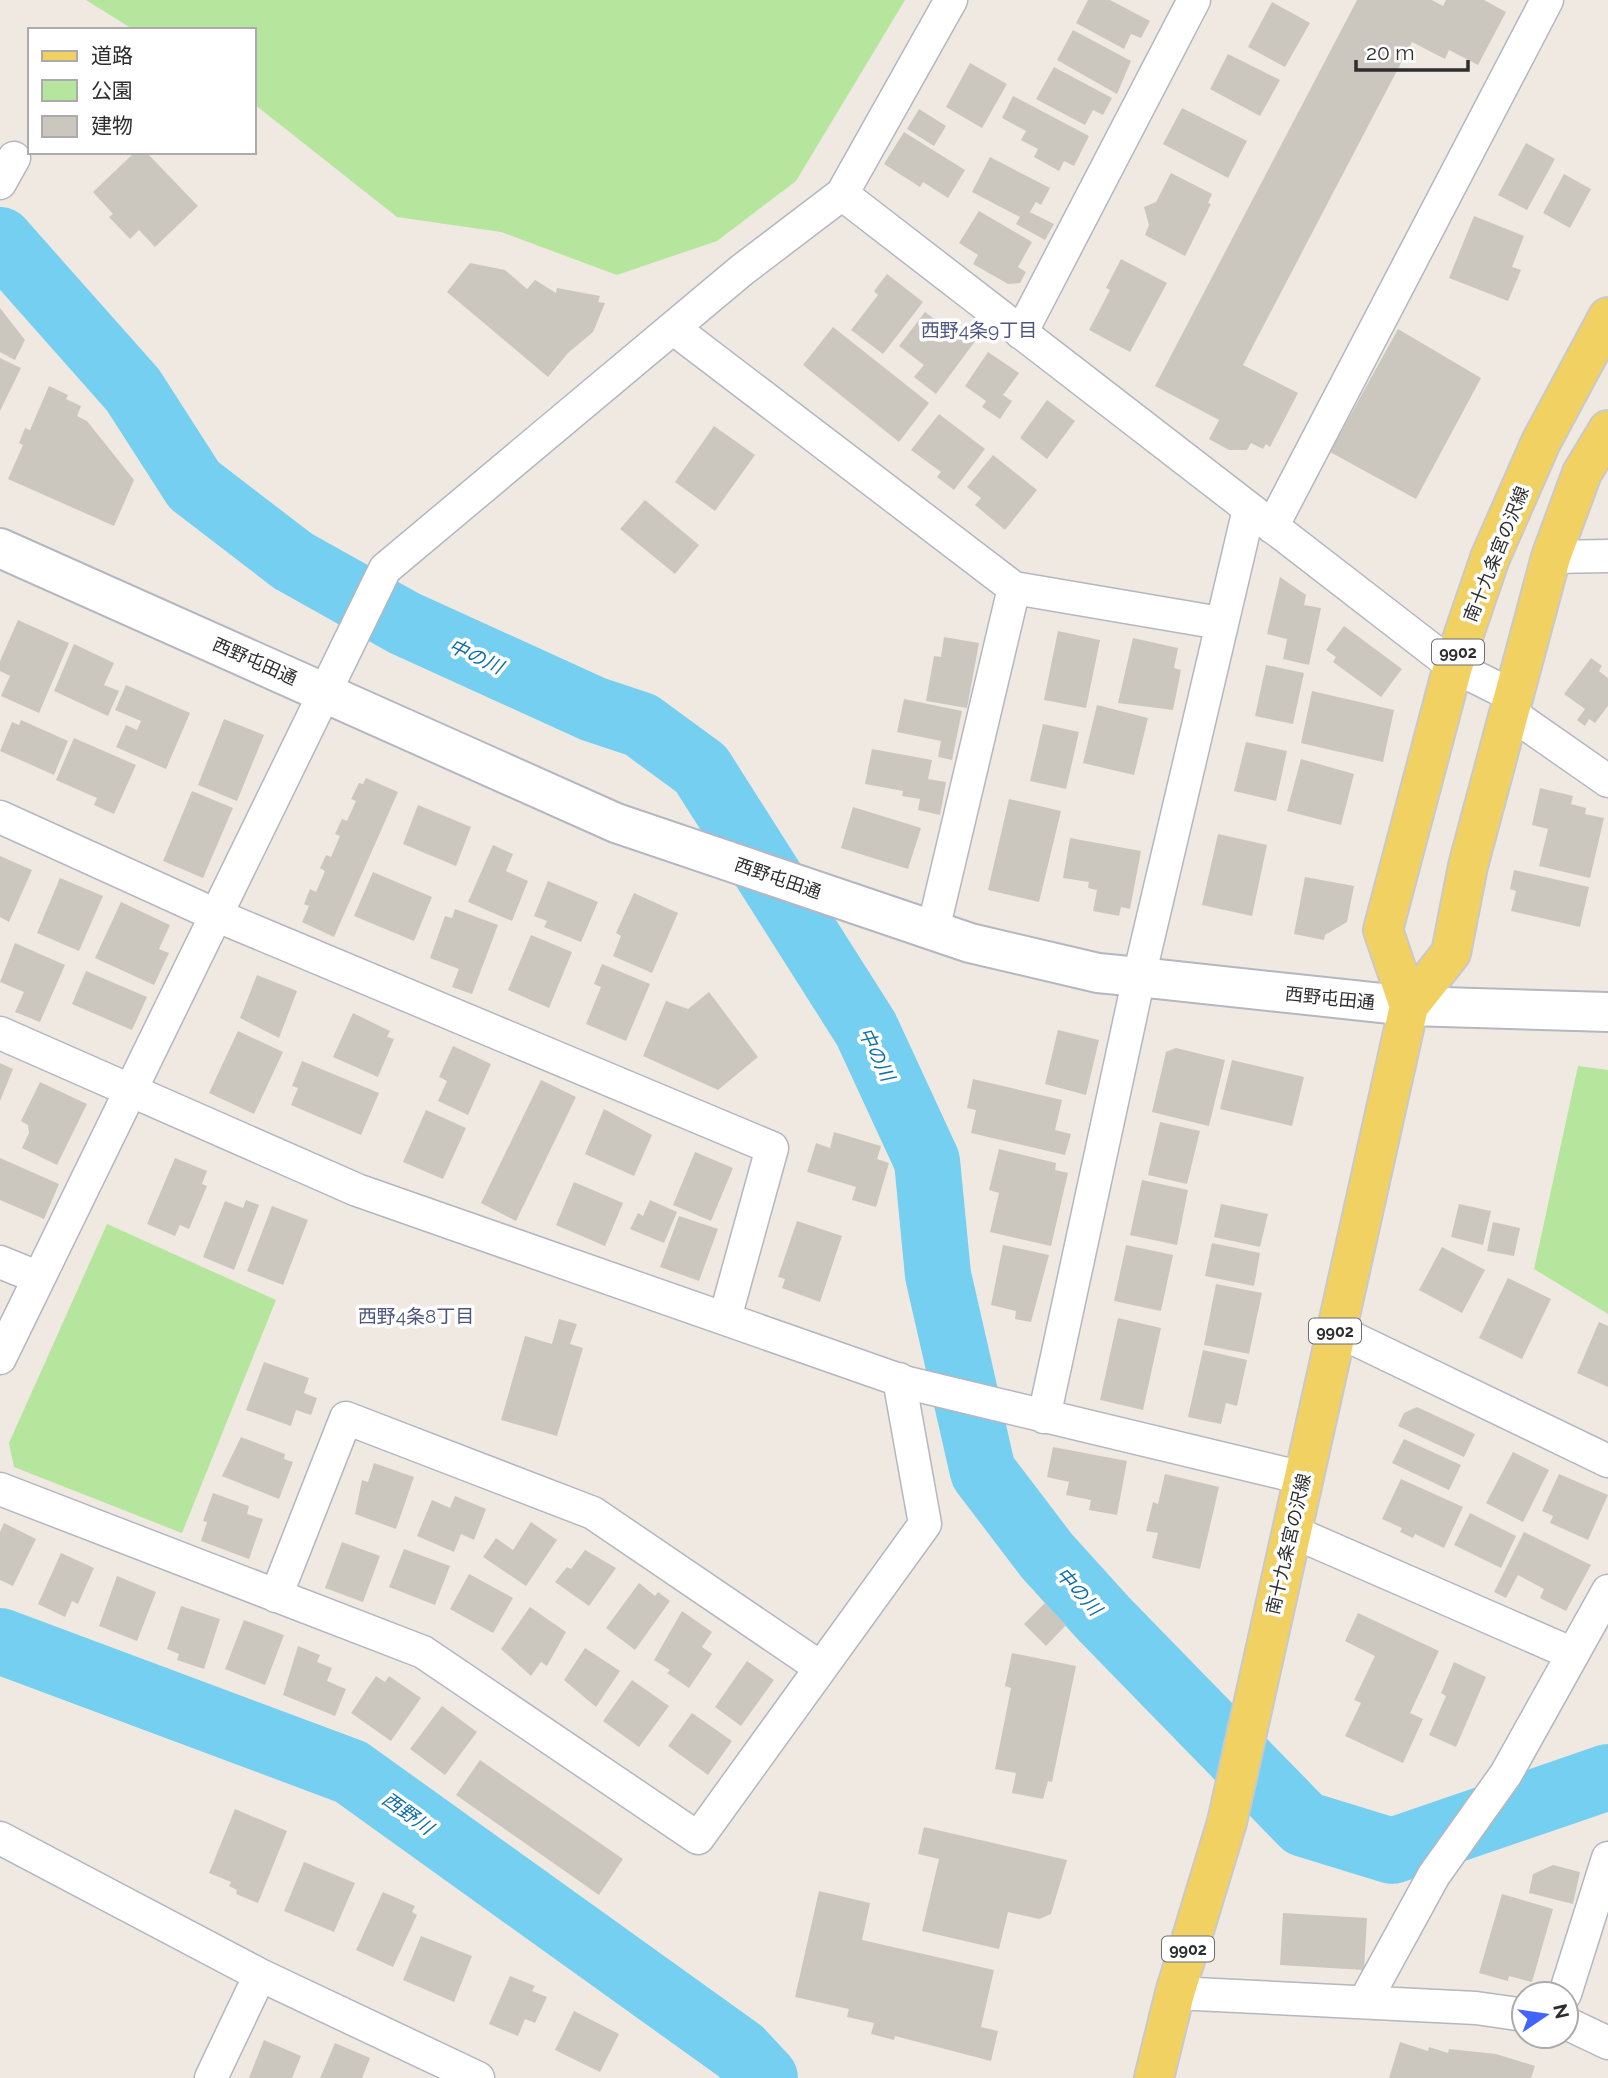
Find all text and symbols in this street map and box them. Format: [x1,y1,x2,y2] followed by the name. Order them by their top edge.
[28,28,256,154] legend
[1356,28,1468,72] scale bar
[1366,40,1414,65] text: 20 m
[91,43,133,68] text: 道路
[91,78,133,103] text: 公園
[91,113,133,138] text: 建物
[921,319,1037,341] district label: 西野4条9丁目
[1459,483,1533,625] street label: 南十九条宮の沢線
[210,633,300,689] street label: 西野屯田通
[446,634,508,679] water label: 中の川
[1432,639,1484,664] road number: 9902
[732,853,824,903] street label: 西野屯田通
[1284,983,1376,1013] street label: 西野屯田通
[855,1024,900,1086] water label: 中の川
[358,1305,474,1327] district label: 西野4条8丁目
[1309,1318,1361,1344] road number: 9902
[1262,1471,1314,1617] street label: 南十九条宮の沢線
[1052,1562,1108,1621] water label: 中の川
[378,1787,439,1840] water label: 西野川
[1162,1937,1214,1962] road number: 9902
[1510,1980,1580,2050] north arrow
[1549,2002,1574,2021] text: N

